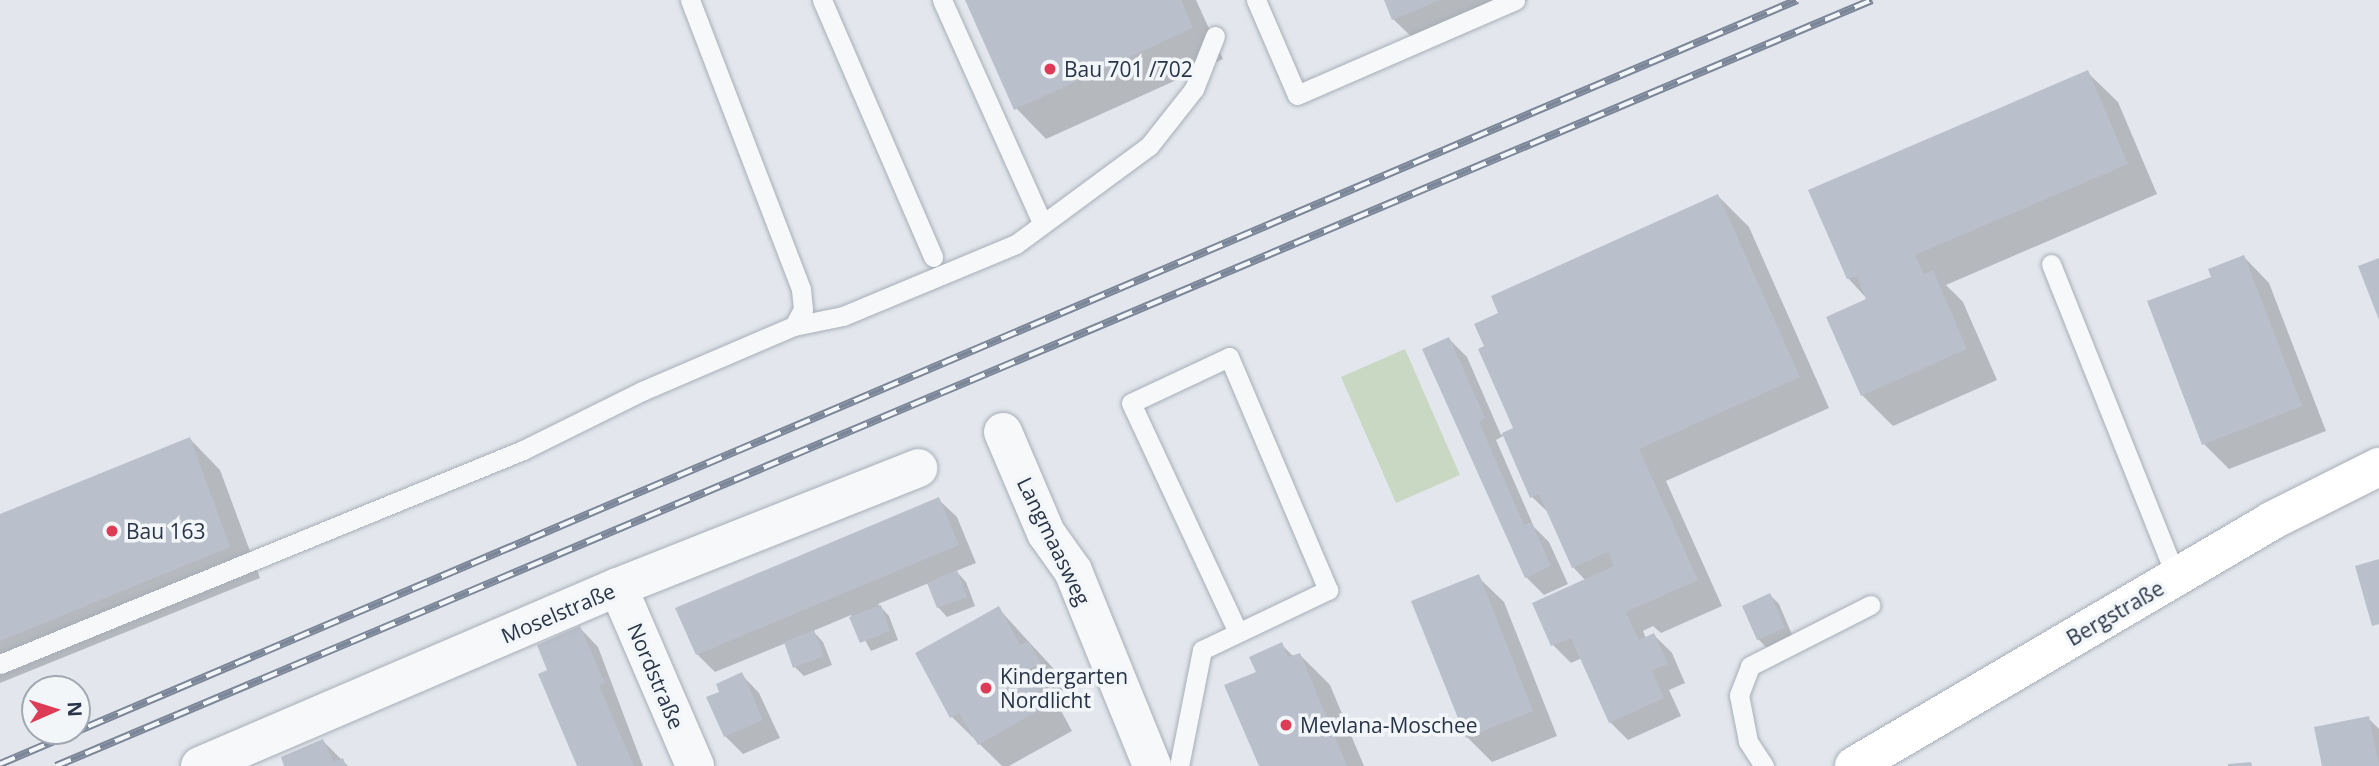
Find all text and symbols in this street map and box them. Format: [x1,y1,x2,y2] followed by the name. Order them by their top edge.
[1064,56,1193,82] place label: Bau 701 /702
[1042,61,1058,77] marker: Bau 701 /702
[1012,473,1096,609] street label: Langmaasweg
[126,518,206,544] place label: Bau 163
[104,523,120,539] marker: Bau 163
[2062,575,2168,651] street label: Bergstraße
[497,578,619,648] street label: Moselstraße
[622,619,690,733] street label: Nordstraße
[1000,663,1128,713] place label: Kindergarten Nordlicht
[21,675,91,745] north arrow
[978,680,994,696] marker: Kindergarten Nordlicht
[62,701,88,717] text: N
[1300,712,1477,738] place label: Mevlana-Moschee
[1278,717,1294,733] marker: Mevlana-Moschee

